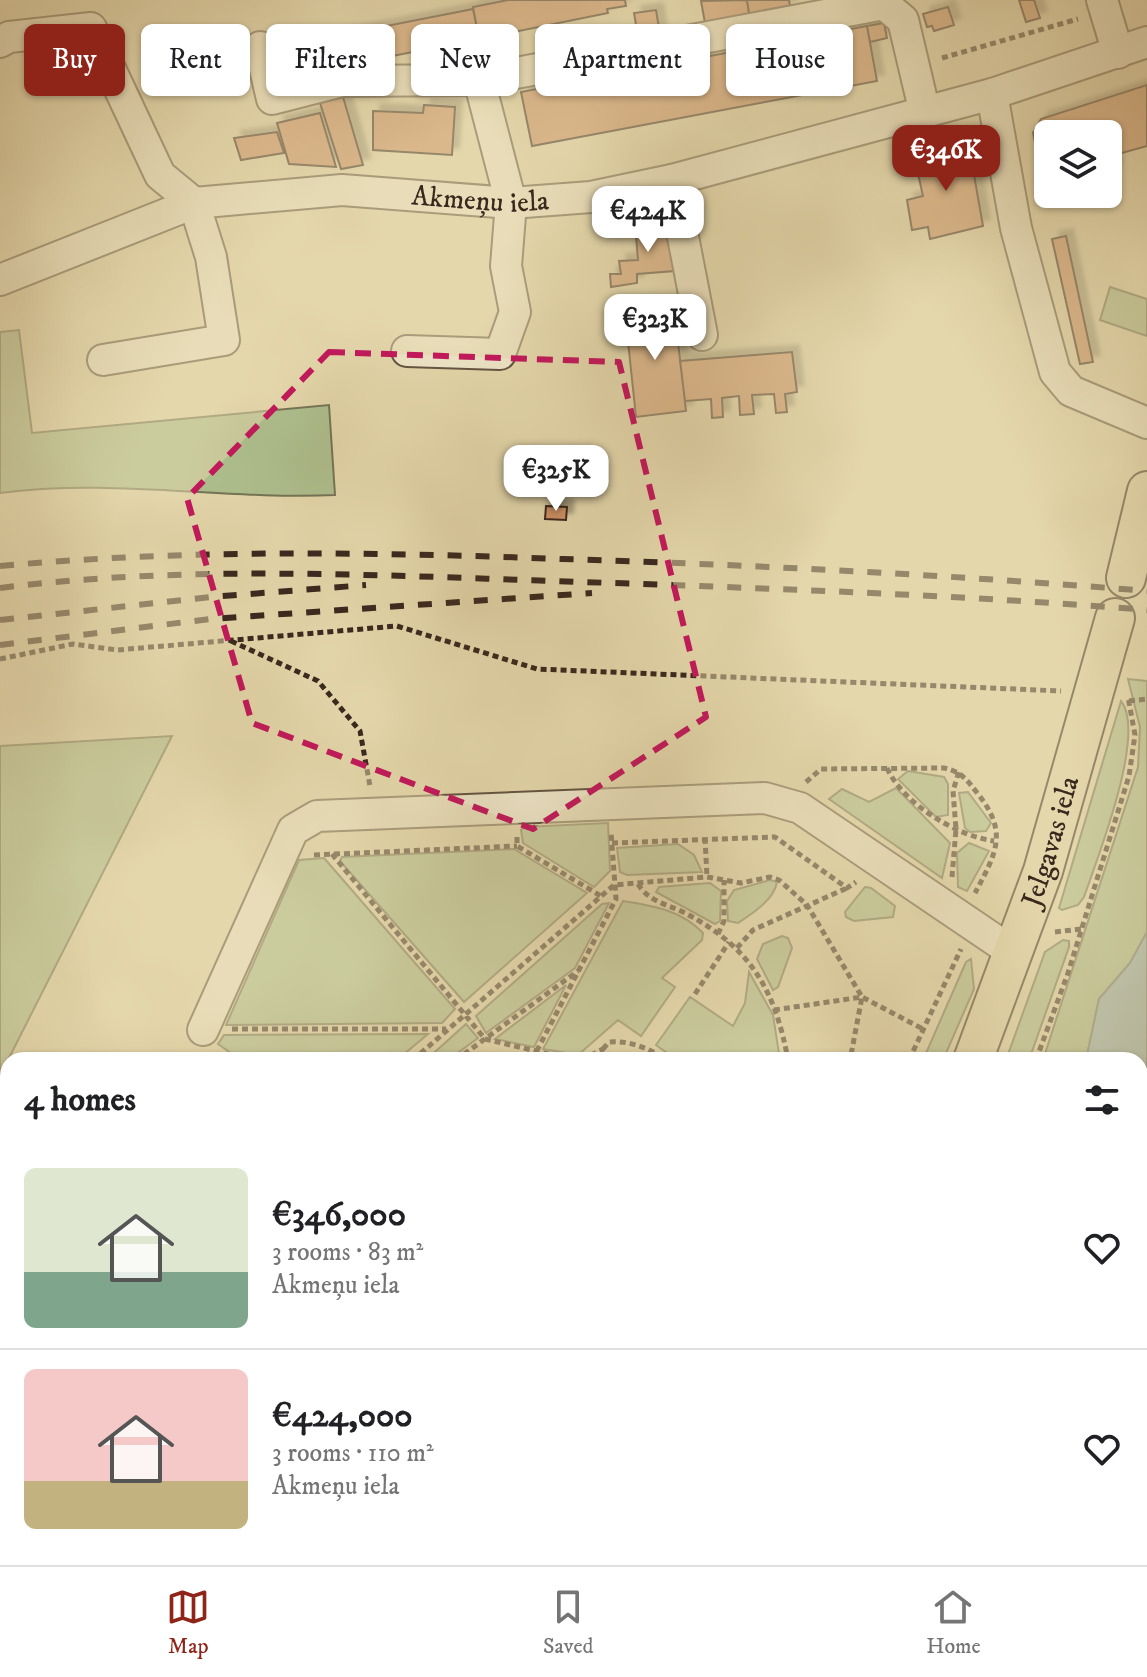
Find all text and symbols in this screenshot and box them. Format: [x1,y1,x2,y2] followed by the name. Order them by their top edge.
[24,24,125,96] chip: Buy
[141,24,250,96] chip: Rent
[266,24,395,96] chip: Filters
[411,24,519,96] chip: New
[535,24,710,96] chip: Apartment
[726,24,853,96] chip: House
[1034,120,1122,208] map controls
[1034,120,1122,208] button: layers
[890,125,1002,193] pin: €346K
[910,134,982,167] text: €346K
[410,178,550,221] street label: Akmeņu iela
[592,186,704,254] pin: €424K
[610,195,686,228] text: €424K
[599,294,711,362] pin: €323K
[622,303,688,336] text: €323K
[500,445,612,513] pin: €325K
[522,454,590,487] text: €325K
[1013,772,1087,915] street label: Jelgavas iela
[1080,1078,1124,1122] icon: filters
[24,1079,136,1121] text: 4 homes
[272,1194,406,1236] text: €346,000
[88,1200,184,1296] icon: home
[1080,1226,1124,1270] icon: heart
[272,1236,423,1269] text: 3 rooms · 83 m²
[272,1269,400,1302] text: Akmeņu iela
[272,1395,413,1437] text: €424,000
[88,1401,184,1497] icon: home
[1080,1427,1124,1471] icon: heart
[272,1437,434,1470] text: 3 rooms · 110 m²
[272,1470,400,1503] text: Akmeņu iela
[166,1585,210,1660] tab: Map
[543,1585,594,1660] tab: Saved
[926,1585,981,1660] tab: Home

